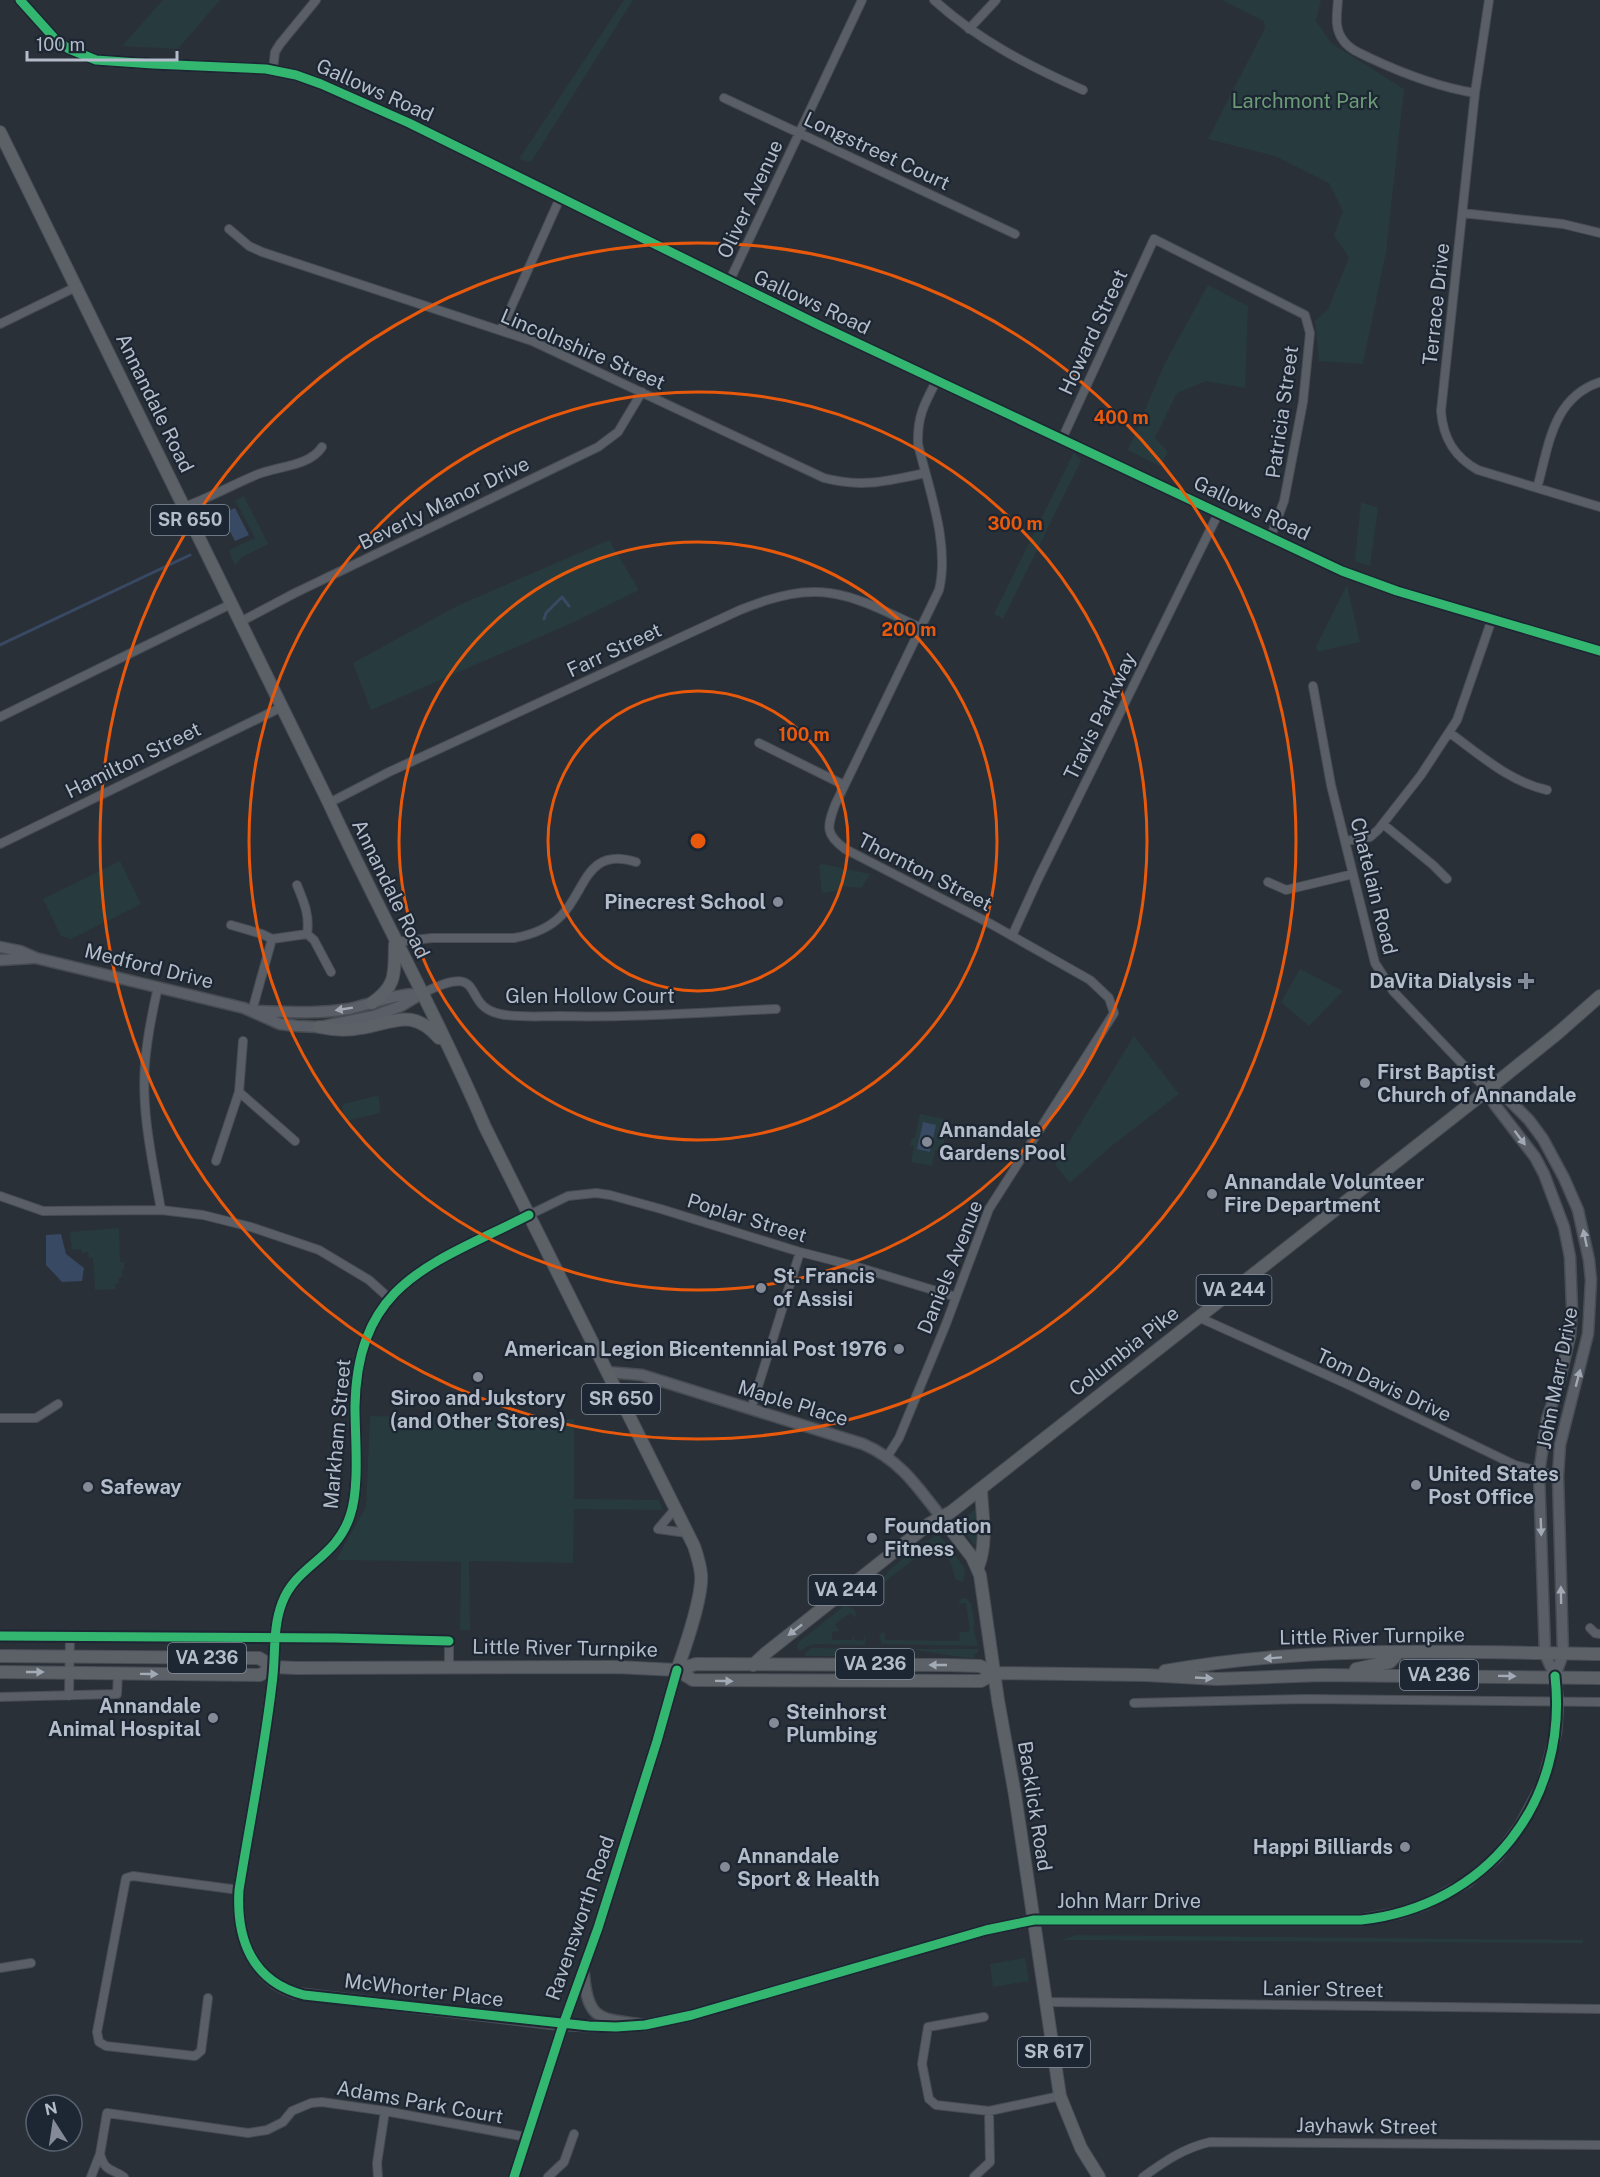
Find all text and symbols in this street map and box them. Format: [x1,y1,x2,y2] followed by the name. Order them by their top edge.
[27,24,177,62] scale bar
[36,34,85,55] text: 100 m
[313,53,437,127] street label: Gallows Road
[1231,89,1379,113] park label: Larchmont Park
[800,107,954,195] street label: Longstreet Court
[712,136,788,262] street label: Oliver Avenue
[1418,242,1454,366] street label: Terrace Drive
[750,265,874,339] street label: Gallows Road
[1053,265,1133,399] street label: Howard Street
[497,303,669,395] street label: Lincolnshire Street
[111,330,199,476] street label: Annandale Road
[1261,344,1303,480] street label: Patricia Street
[1093,407,1149,428] text: 400 m
[355,451,533,555] street label: Beverly Manor Drive
[1190,471,1314,545] street label: Gallows Road
[151,505,229,535] road number: SR 650
[987,513,1043,534] text: 300 m
[563,618,665,682] street label: Farr Street
[882,619,936,640] text: 200 m
[1059,648,1141,784] street label: Travis Parkway
[61,717,205,803] street label: Hamilton Street
[778,724,830,745] text: 100 m
[1345,815,1403,957] street label: Chatelain Road
[347,816,435,962] street label: Annandale Road
[854,828,996,916] street label: Thornton Street
[688,831,708,851] centre of rings
[604,890,766,914] place label: Pinecrest School
[771,895,785,909] marker: Pinecrest School
[82,938,216,994] street label: Medford Drive
[1369,969,1512,993] place label: DaVita Dialysis
[1517,972,1535,990] marker: DaVita Dialysis
[505,984,675,1008] street label: Glen Hollow Court
[334,1005,353,1014] one-way arrow
[1377,1060,1577,1107] place label: First Baptist Church of Annandale
[1358,1076,1372,1090] marker: First Baptist Church of Annandale
[939,1118,1066,1165] place label: Annandale Gardens Pool
[1514,1130,1526,1145] one-way arrow
[920,1135,934,1149] marker: Annandale Gardens Pool
[1224,1170,1424,1217] place label: Annandale Volunteer Fire Department
[1205,1187,1219,1201] marker: Annandale Volunteer Fire Department
[684,1188,810,1248] street label: Poplar Street
[912,1197,988,1337] street label: Daniels Avenue
[1580,1228,1589,1247] one-way arrow
[773,1264,875,1311] place label: St. Francis of Assisi
[1196,1275,1272,1305] road number: VA 244
[754,1281,768,1295] marker: St. Francis of Assisi
[1064,1301,1184,1401] street label: Columbia Pike
[1531,1305,1583,1451] street label: John Marr Drive
[504,1337,887,1361] place label: American Legion Bicentennial Post 1976
[892,1342,906,1356] marker: American Legion Bicentennial Post 1976
[1313,1343,1455,1427] street label: Tom Davis Drive
[318,1358,356,1510] street label: Markham Street
[1573,1369,1583,1387] one-way arrow
[471,1370,485,1384] marker: Siroo and Jukstory (and Other Stores)
[735,1375,851,1431] street label: Maple Place
[582,1384,660,1414] road number: SR 650
[390,1386,566,1433] place label: Siroo and Jukstory (and Other Stores)
[1428,1462,1559,1509] place label: United States Post Office
[100,1475,182,1499] place label: Safeway
[1409,1478,1423,1492] marker: United States Post Office
[81,1480,95,1494] marker: Safeway
[884,1514,991,1561] place label: Foundation Fitness
[1536,1518,1545,1537] one-way arrow
[865,1531,879,1545] marker: Foundation Fitness
[808,1575,884,1605] road number: VA 244
[1556,1586,1566,1605] one-way arrow
[1279,1622,1465,1650] street label: Little River Turnpike
[787,1623,803,1636] one-way arrow
[472,1634,658,1662] street label: Little River Turnpike
[168,1643,246,1673] road number: VA 236
[836,1649,914,1679] road number: VA 236
[1264,1653,1283,1662] one-way arrow
[928,1660,947,1670] one-way arrow
[1400,1660,1478,1690] road number: VA 236
[25,1667,44,1677] one-way arrow
[139,1669,158,1678] one-way arrow
[1497,1671,1516,1681] one-way arrow
[1195,1674,1214,1683] one-way arrow
[715,1676,734,1686] one-way arrow
[48,1694,201,1741] place label: Annandale Animal Hospital
[786,1700,887,1747] place label: Steinhorst Plumbing
[206,1711,220,1725] marker: Annandale Animal Hospital
[767,1716,781,1730] marker: Steinhorst Plumbing
[1013,1739,1057,1873] street label: Backlick Road
[541,1833,619,2003] street label: Ravensworth Road
[1253,1835,1393,1859] place label: Happi Billiards
[1398,1840,1412,1854] marker: Happi Billiards
[737,1844,880,1891] place label: Annandale Sport & Health
[718,1860,732,1874] marker: Annandale Sport & Health
[1057,1889,1201,1913] street label: John Marr Drive
[343,1968,505,2012] street label: McWhorter Place
[1262,1976,1384,2002] street label: Lanier Street
[1018,2037,1090,2067] road number: SR 617
[335,2076,505,2128] street label: Adams Park Court
[24,2093,84,2153] north arrow
[43,2098,59,2119] text: N
[1296,2113,1438,2139] street label: Jayhawk Street

